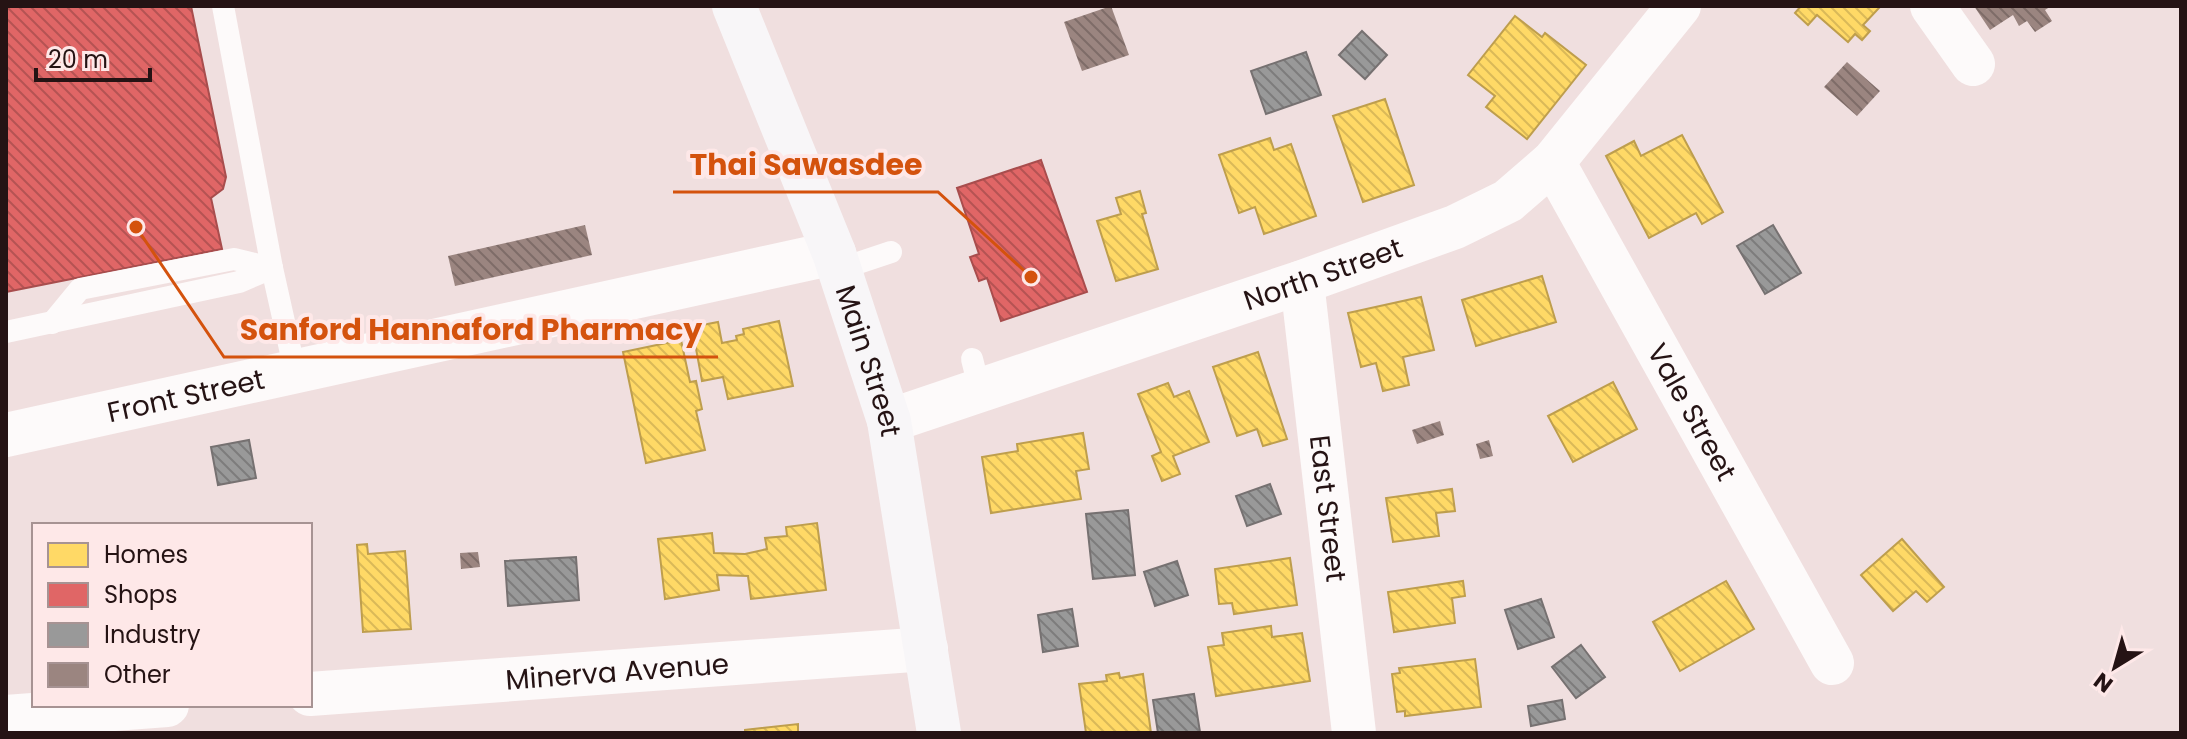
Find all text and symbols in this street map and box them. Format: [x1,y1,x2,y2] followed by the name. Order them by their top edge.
[36,32,150,82] scale bar
[48,43,108,76] text: 20 m
[673,138,938,192] callout: Thai Sawasdee
[690,143,922,186] text: Thai Sawasdee
[1238,228,1407,320] street label: North Street
[826,280,911,439] street label: Main Street
[224,303,718,357] callout: Sanford Hannaford Pharmacy
[240,308,702,351] text: Sanford Hannaford Pharmacy
[1638,336,1746,488] street label: Vale Street
[103,359,268,432] street label: Front Street
[1300,433,1356,584] street label: East Street
[32,523,312,707] legend
[104,538,188,571] text: Homes
[104,578,178,611] text: Shops
[104,618,201,651] text: Industry
[2075,627,2155,707] north arrow
[504,644,730,699] street label: Minerva Avenue
[104,658,171,691] text: Other
[2087,665,2119,700] text: N

